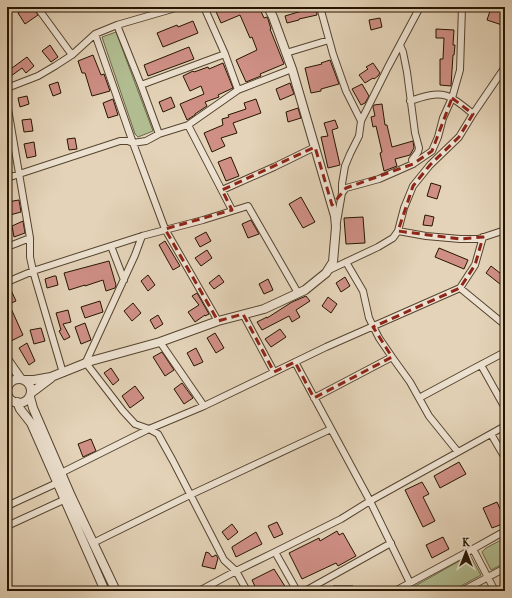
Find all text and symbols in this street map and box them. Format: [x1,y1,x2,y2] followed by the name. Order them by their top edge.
[446,532,486,572] north arrow
[462,536,471,549] text: K

